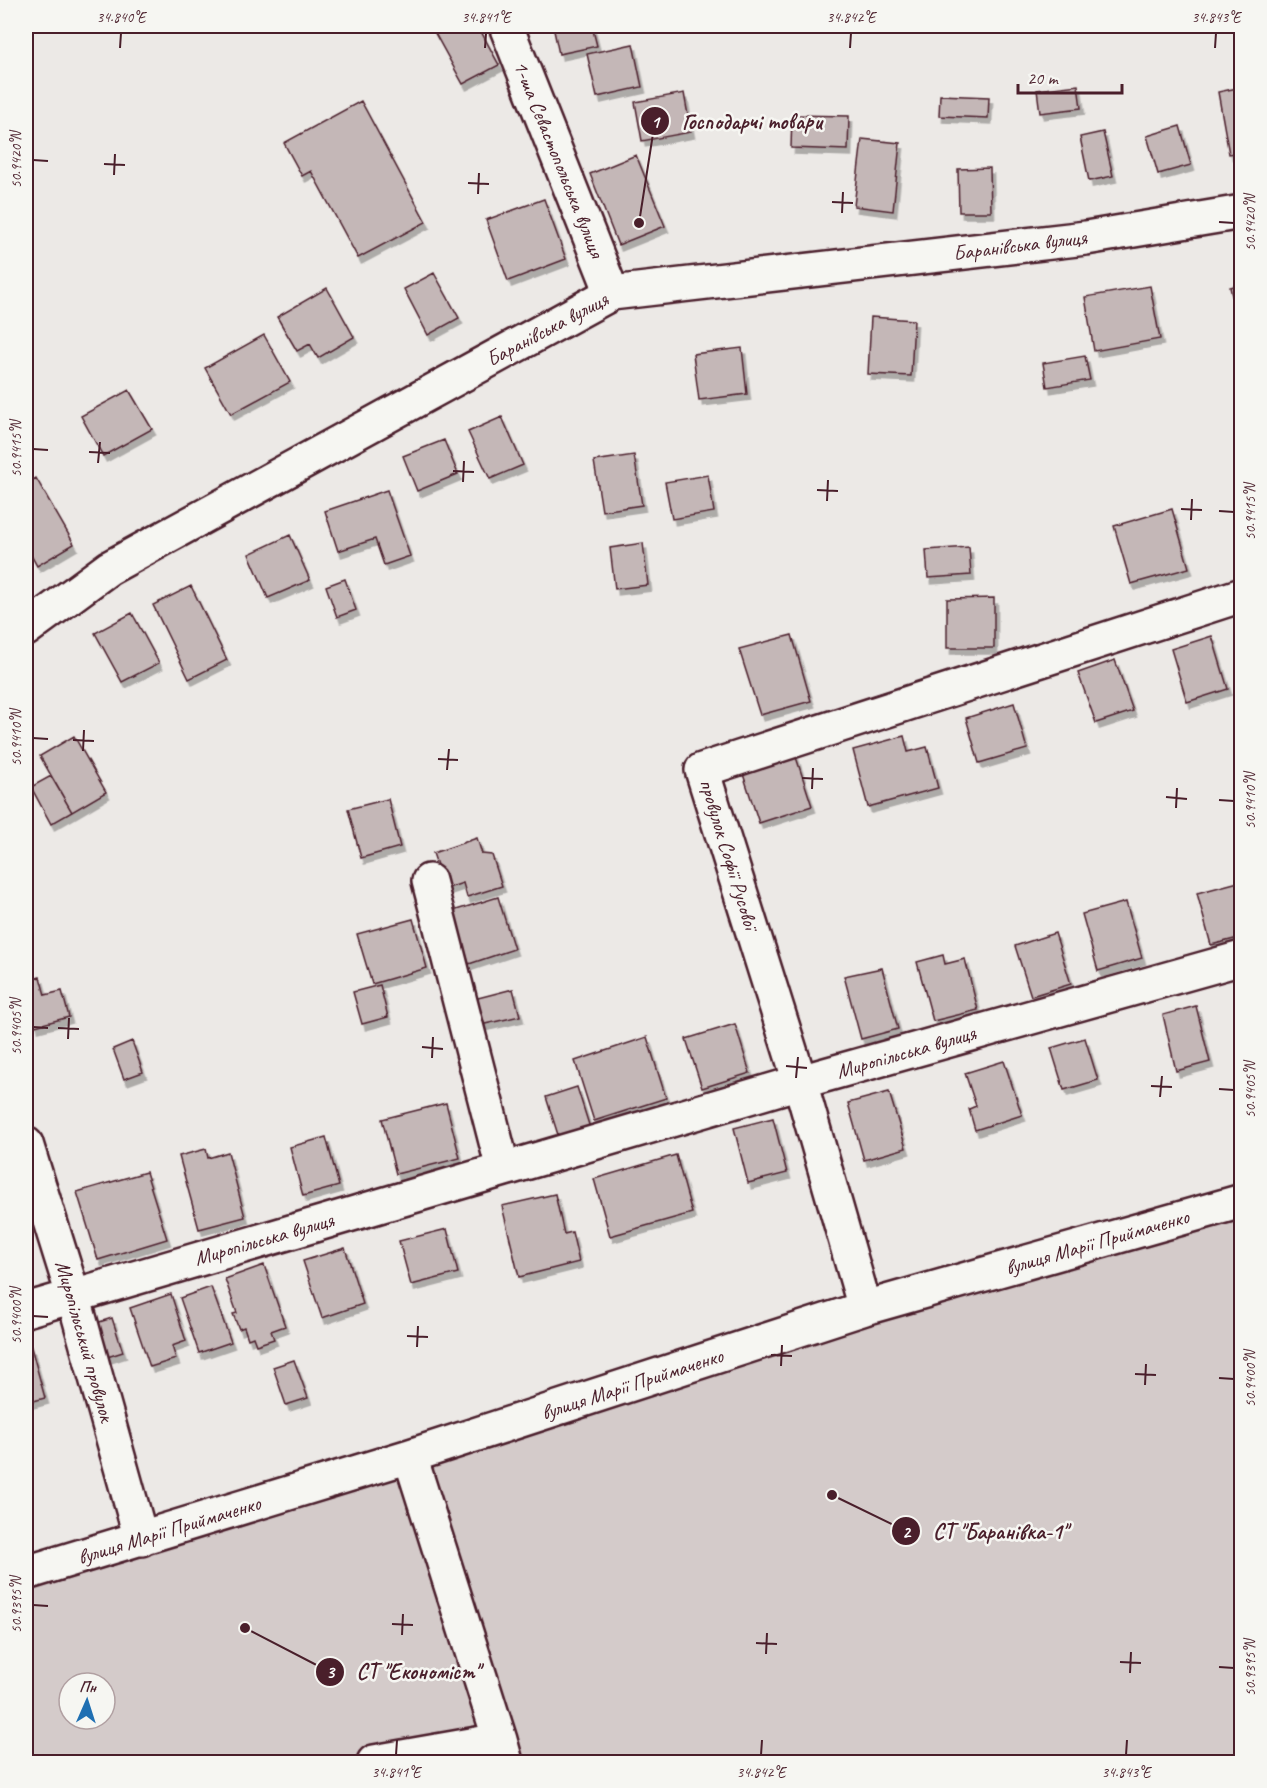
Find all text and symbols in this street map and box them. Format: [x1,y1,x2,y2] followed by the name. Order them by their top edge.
[97,8,148,27] text: 34.840°E
[462,8,513,27] text: 34.841°E
[827,8,878,27] text: 34.842°E
[1192,8,1243,27] text: 34.843°E
[508,57,611,263] street label: 1-ша Севастопольська вулиця
[1018,57,1122,95] scale bar
[1027,67,1060,89] text: 20 m
[640,101,834,141] callout: Господарчі товари
[682,108,824,136] text: Господарчі товари
[651,111,661,133] text: 1
[7,129,26,188] text: 50.9420°N
[1241,192,1260,251] text: 50.9420°N
[952,224,1090,266] street label: Баранівська вулиця
[482,285,614,372] street label: Баранівська вулиця
[7,418,26,477] text: 50.9415°N
[1241,481,1260,540] text: 50.9415°N
[7,707,26,766] text: 50.9410°N
[1241,770,1260,829] text: 50.9410°N
[694,776,765,936] street label: провулок Софії Русової
[7,996,26,1055] text: 50.9405°N
[833,1019,980,1084] street label: Миропільська вулиця
[1241,1059,1260,1118] text: 50.9405°N
[1002,1203,1193,1281] street label: вулиця Марії Приймаченко
[191,1206,338,1271] street label: Миропільська вулиця
[50,1257,121,1427] street label: Миропільський провулок
[7,1285,26,1344] text: 50.9400°N
[538,1342,728,1426] street label: вулиця Марії Приймаченко
[1241,1348,1260,1407] text: 50.9400°N
[74,1489,265,1570] street label: вулиця Марії Приймаченко
[891,1511,1079,1551] callout: СТ "Баранівка-1"
[933,1518,1072,1546] text: СТ "Баранівка-1"
[902,1521,912,1543] text: 2
[7,1574,26,1633] text: 50.9395°N
[1241,1637,1260,1696] text: 50.9395°N
[315,1652,492,1692] callout: СТ "Економіст"
[356,1658,484,1686] text: СТ "Економіст"
[326,1661,336,1683] text: 3
[57,1671,117,1731] north arrow
[79,1677,98,1697] text: Пн
[372,1763,423,1782] text: 34.841°E
[737,1763,788,1782] text: 34.842°E
[1102,1763,1153,1782] text: 34.843°E

